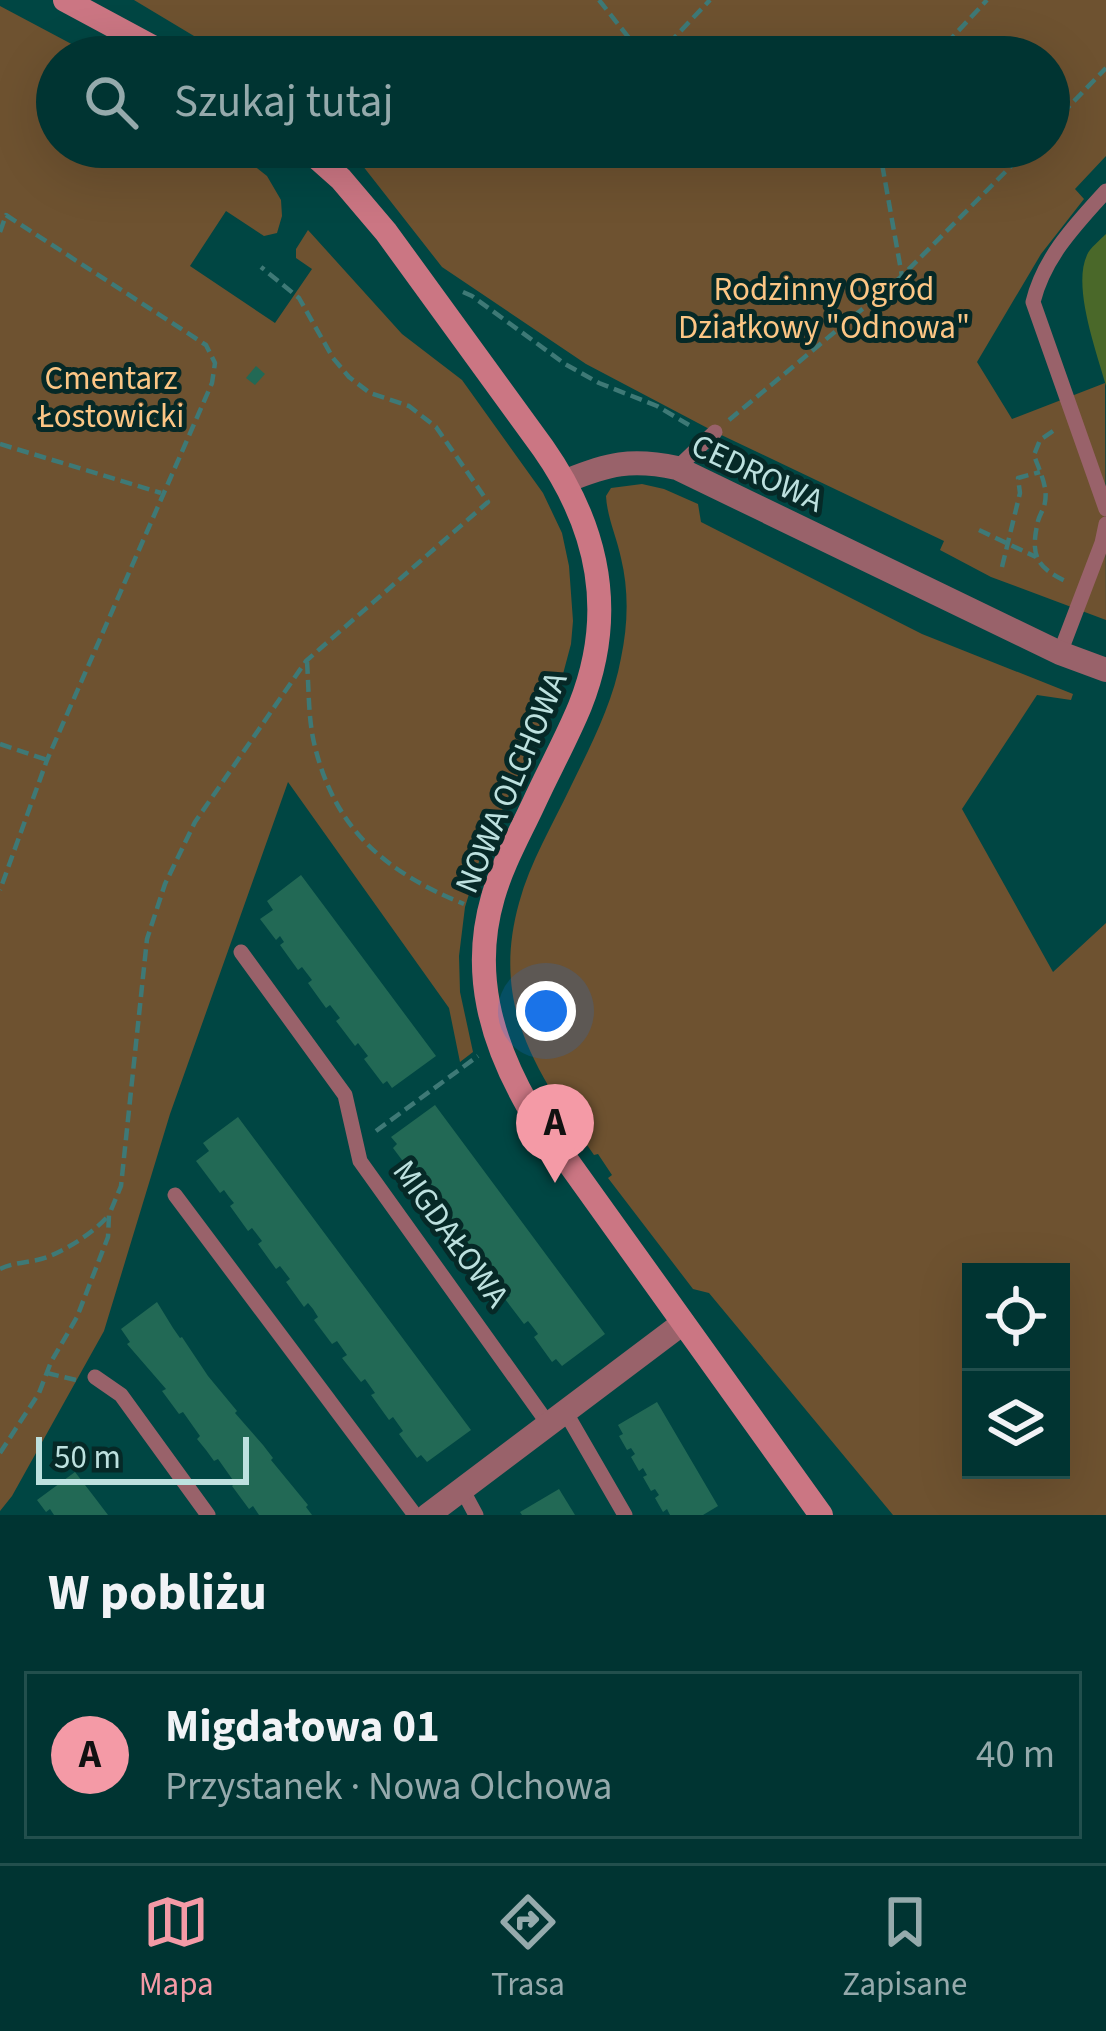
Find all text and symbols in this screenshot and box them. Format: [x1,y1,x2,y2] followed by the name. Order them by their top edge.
[36,36,1070,168] search box
[78,69,144,135] icon: search
[174,70,394,134] text: Szukaj tutaj
[678,266,970,351] park label: Rodzinny Ogród Działkowy "Odnowa"
[37,355,184,440] park label: Cmentarz Łostowicki
[684,422,831,524] street label: CEDROWA
[444,664,579,901] street label: NOWA OLCHOWA
[516,981,576,1041] your location
[516,1084,594,1183] pin: A
[381,1151,520,1317] street label: MIGDAŁOWA
[962,1263,1070,1479] map controls
[962,1263,1070,1371] button: locate
[962,1371,1070,1479] button: layers
[36,1431,249,1484] scale bar
[54,1434,121,1481] text: 50 m
[48,1557,267,1629] text: W pobliżu
[165,1695,440,1759] text: Migdałowa 01
[79,1727,101,1783] text: A
[976,1727,1055,1783] text: 40 m
[165,1759,612,1815] text: Przystanek · Nowa Olchowa
[139,1889,214,2008] tab: Mapa
[491,1889,565,2008] tab: Trasa
[842,1889,967,2008] tab: Zapisane

